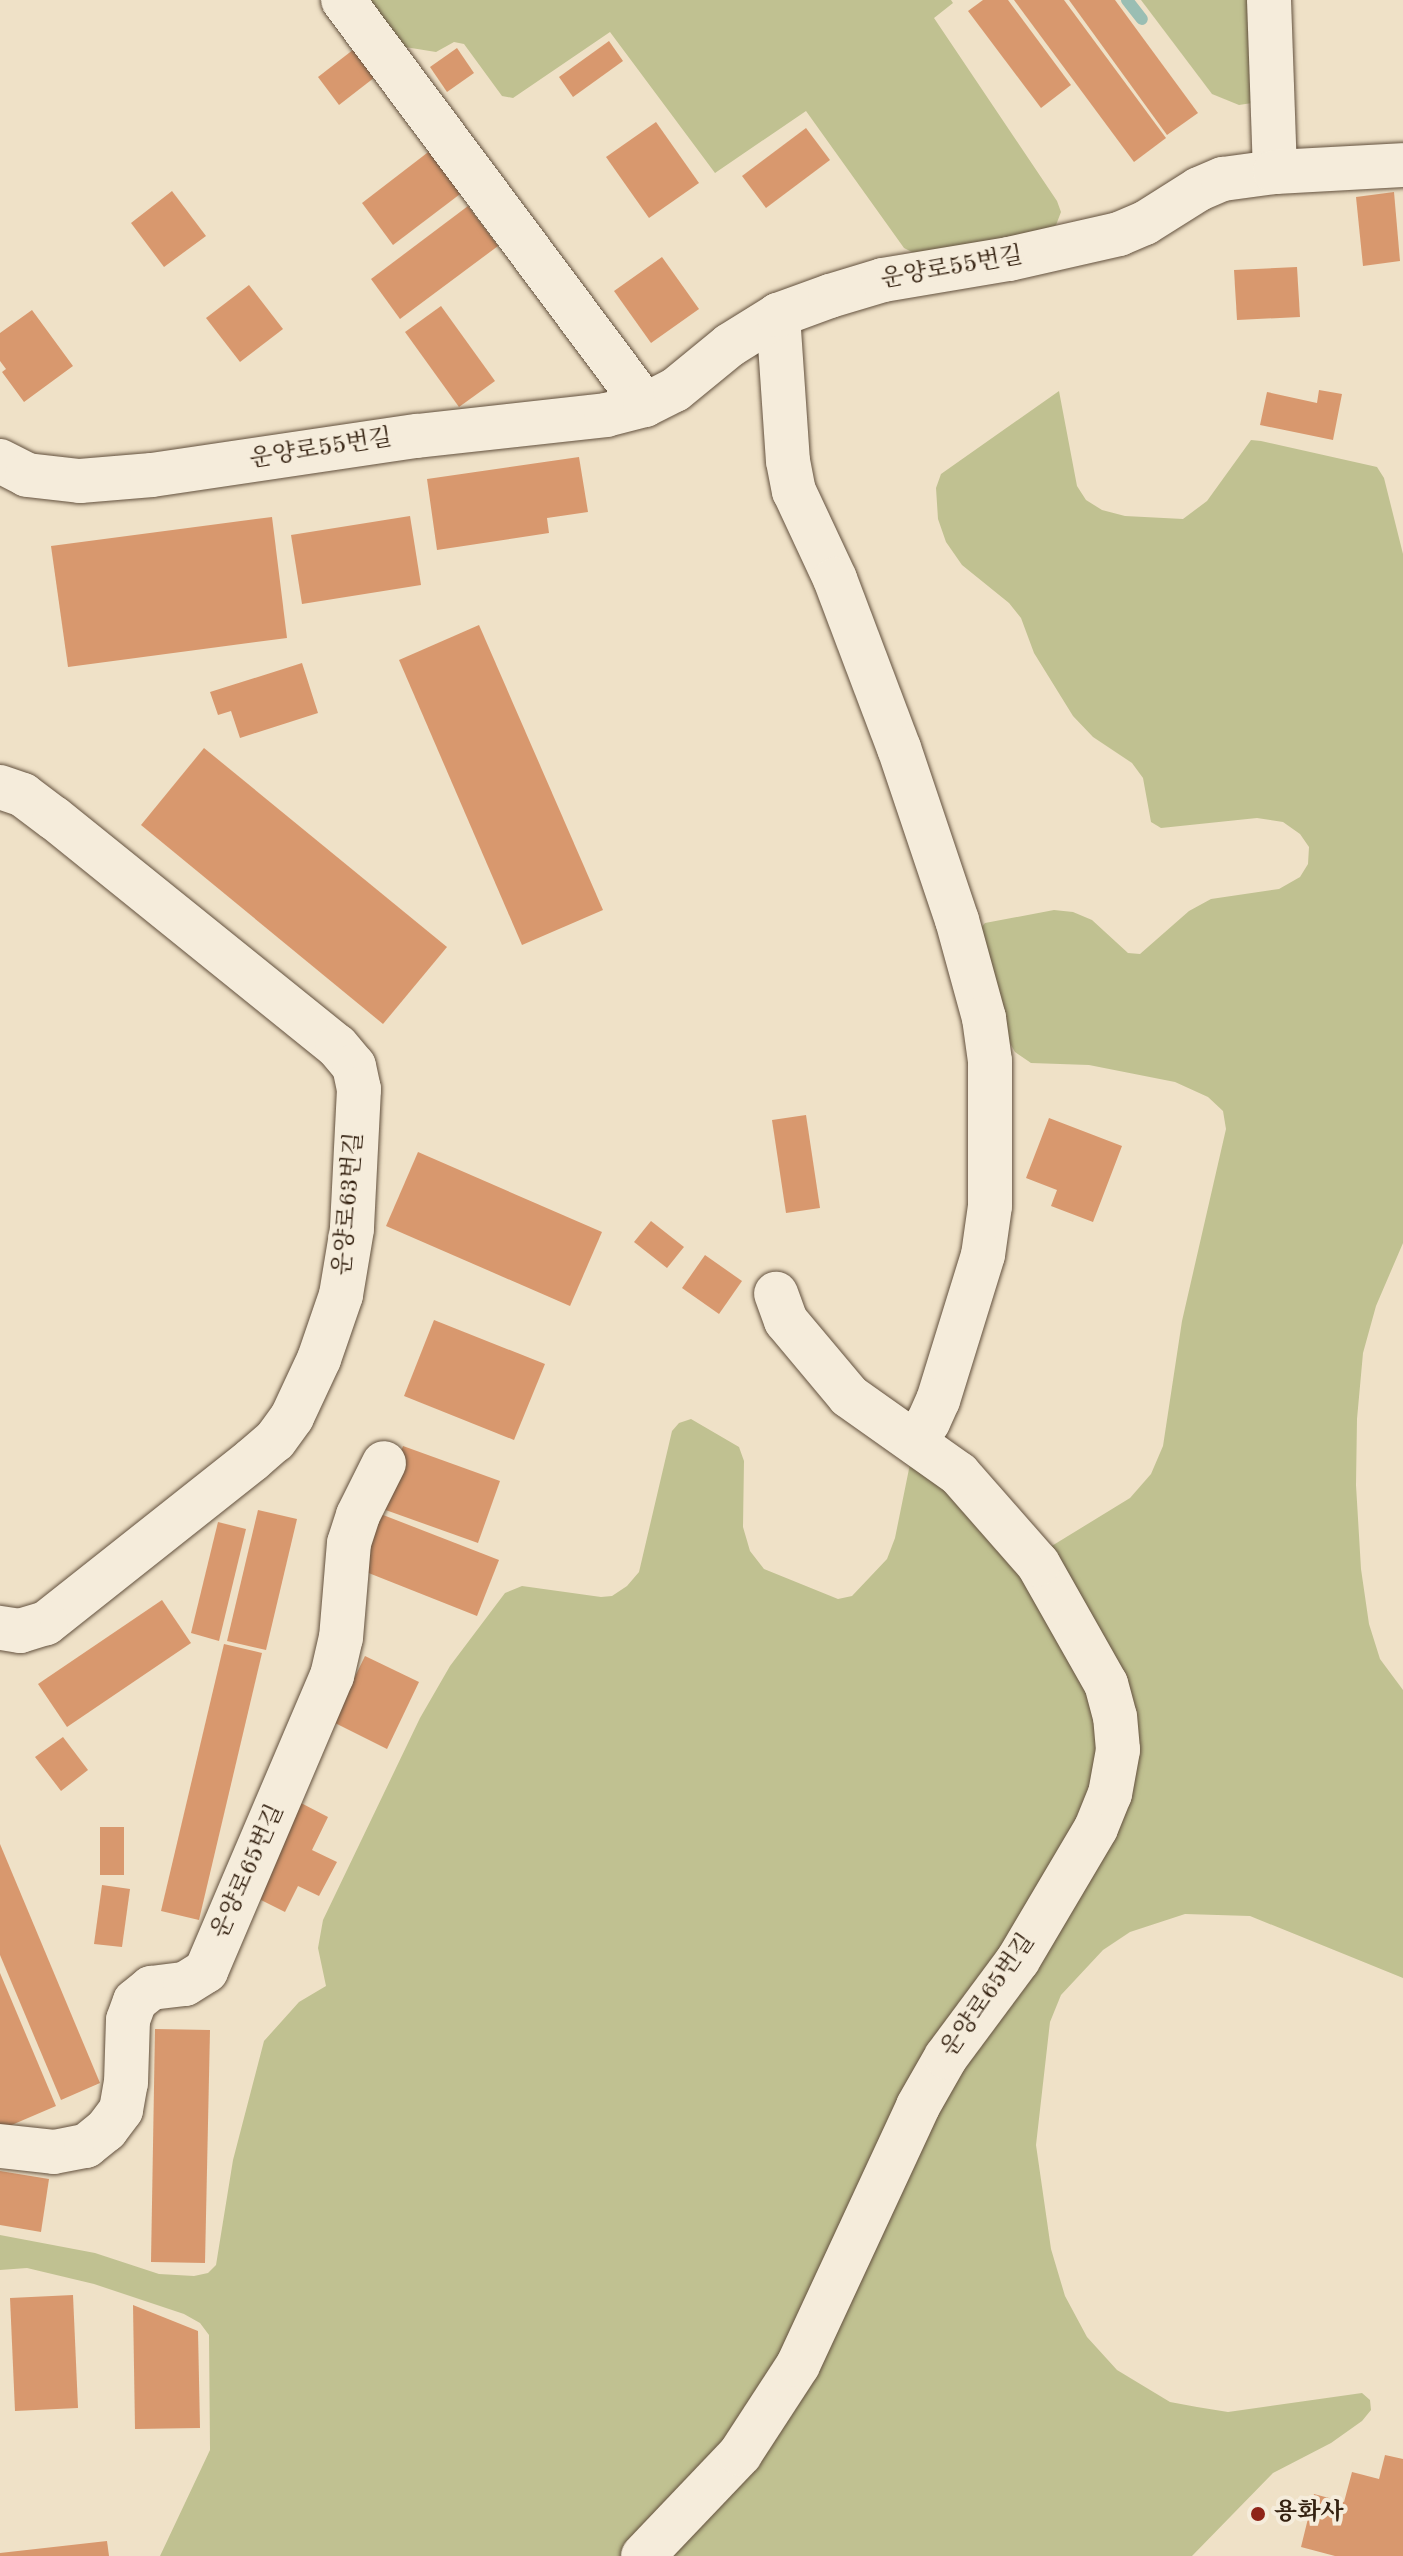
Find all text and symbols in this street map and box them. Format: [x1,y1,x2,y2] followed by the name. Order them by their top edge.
[879,242,1025,296] street label: 운양로55번길
[248,425,394,475] street label: 운양로55번길
[329,1131,371,1277] street label: 운양로63번길
[207,1800,291,1944] street label: 운양로65번길
[936,1929,1042,2063] street label: 운양로65번길
[1274,2500,1344,2528] place label: 용화사
[1249,2505,1267,2523] marker: 용화사

